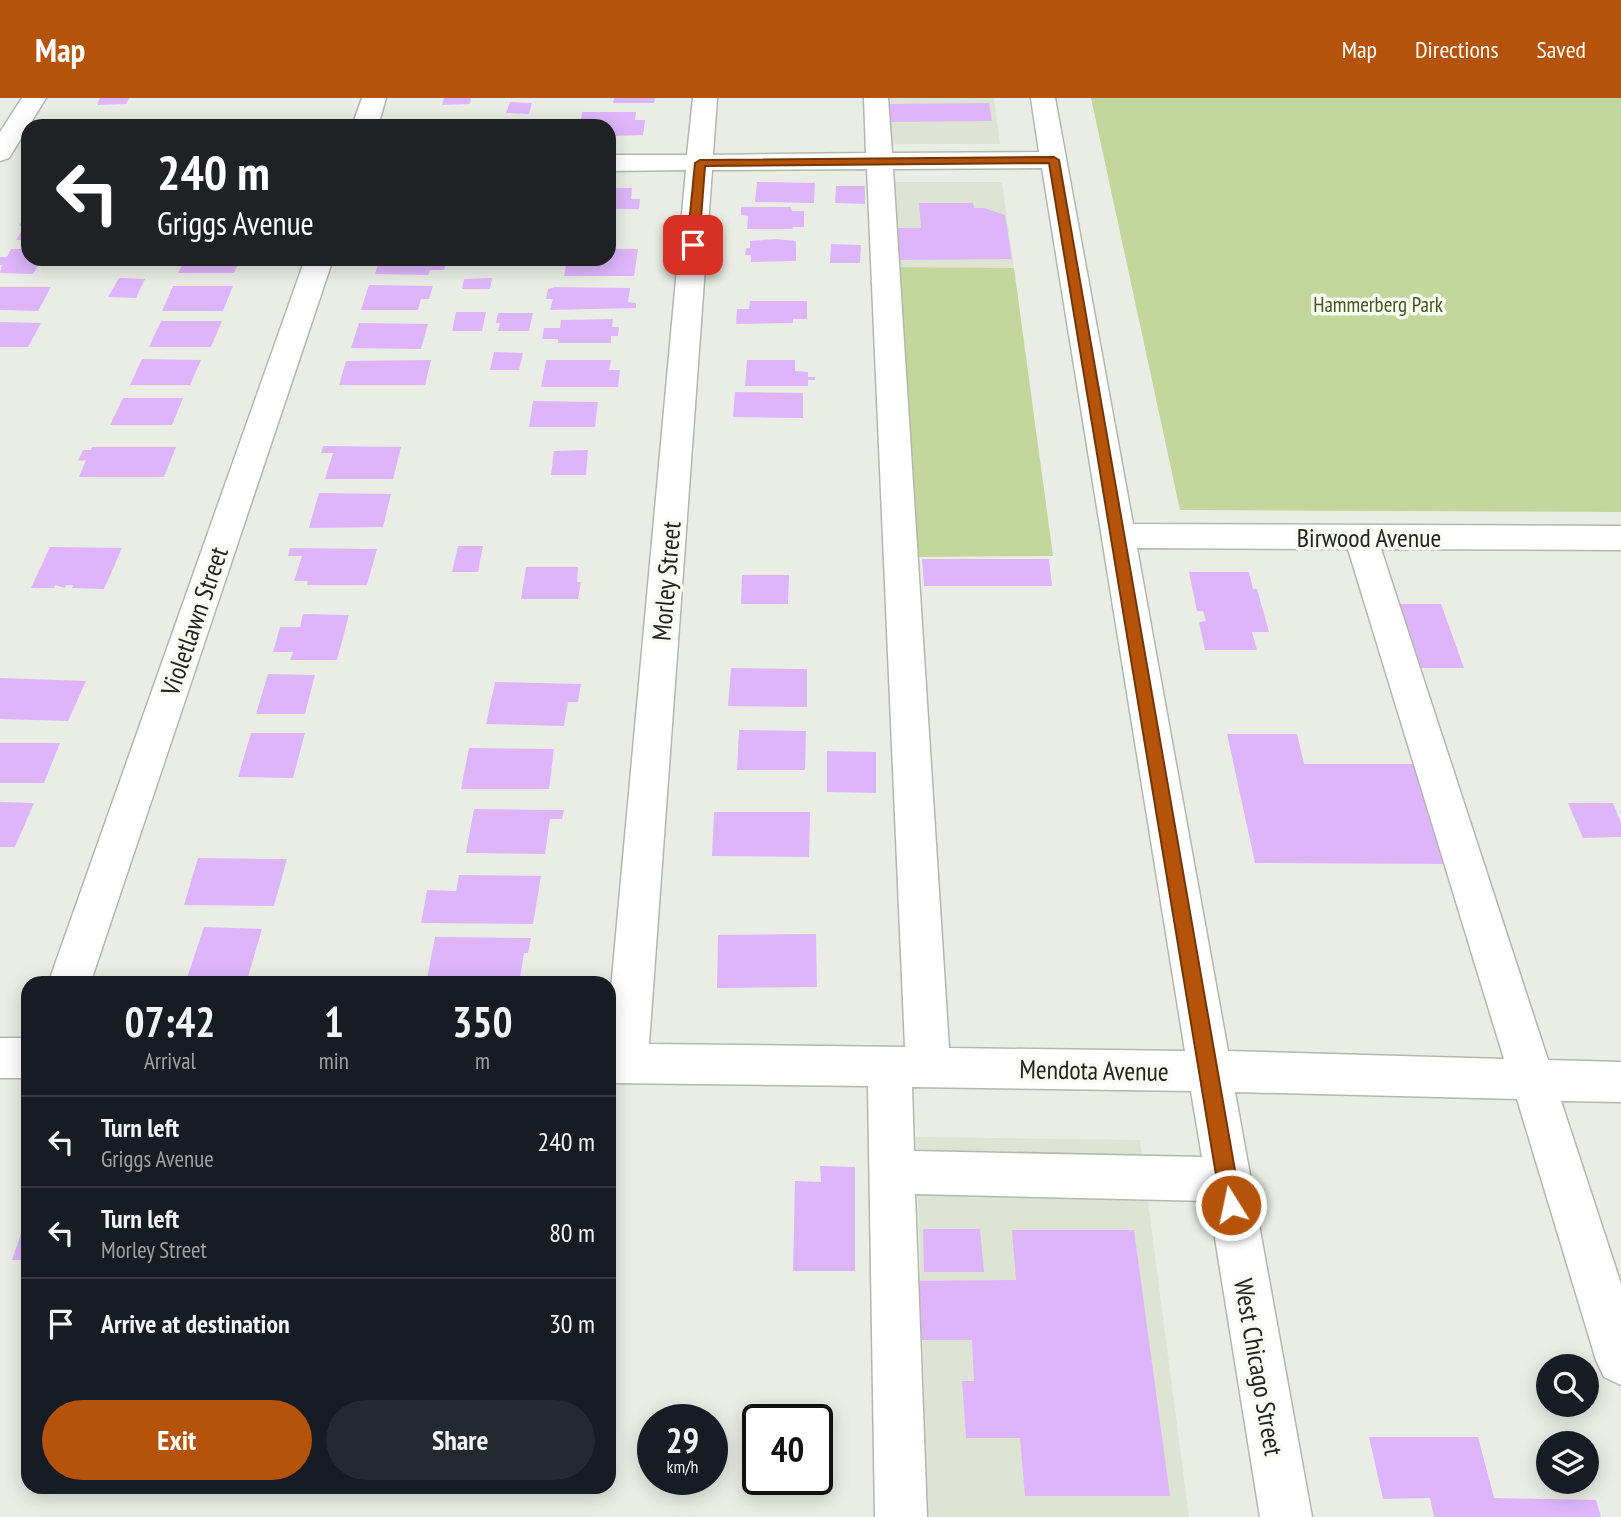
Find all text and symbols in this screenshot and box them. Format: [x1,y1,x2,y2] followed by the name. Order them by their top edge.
[35,28,85,71] text: Map
[1342,34,1377,65] text: Map
[1415,34,1499,65] text: Directions
[1537,34,1586,65] text: Saved
[157,140,270,204] text: 240 m
[42,147,133,238] icon: left
[157,202,314,244] text: Griggs Avenue
[663,215,723,275] pin
[674,226,712,264] icon: arrive
[1313,291,1443,318] park label: Hammerberg Park
[644,520,688,642] street label: Morley Street
[1297,521,1441,554] street label: Birwood Avenue
[153,542,235,701] street label: Violetlawn Street
[124,994,215,1049] text: 07:42
[324,994,344,1049] text: 1
[452,994,513,1049] text: 350
[144,1046,196,1075] text: Arrival
[319,1046,349,1075] text: min
[475,1046,490,1075] text: m
[1019,1052,1169,1088] street label: Mendota Avenue
[101,1111,179,1144] text: Turn left
[42,1123,80,1161] icon: left
[537,1125,595,1158] text: 240 m
[101,1144,214,1173] text: Griggs Avenue
[1194,1168,1268,1242] position arrow
[101,1202,179,1235] text: Turn left
[42,1214,80,1252] icon: left
[549,1216,595,1249] text: 80 m
[101,1235,207,1264] text: Morley Street
[1227,1276,1291,1458] street label: West Chicago Street
[42,1305,80,1343] icon: arrive
[101,1307,290,1340] text: Arrive at destination
[549,1307,595,1340] text: 30 m
[1536,1354,1599,1494] map controls
[1536,1354,1599,1417] button: search
[42,1400,312,1480] button: Exit
[326,1400,595,1480] button: Share
[742,1404,833,1495] speed limit sign: 40
[666,1417,699,1463] text: 29
[1536,1431,1599,1494] button: layers
[667,1455,698,1478] text: km/h

